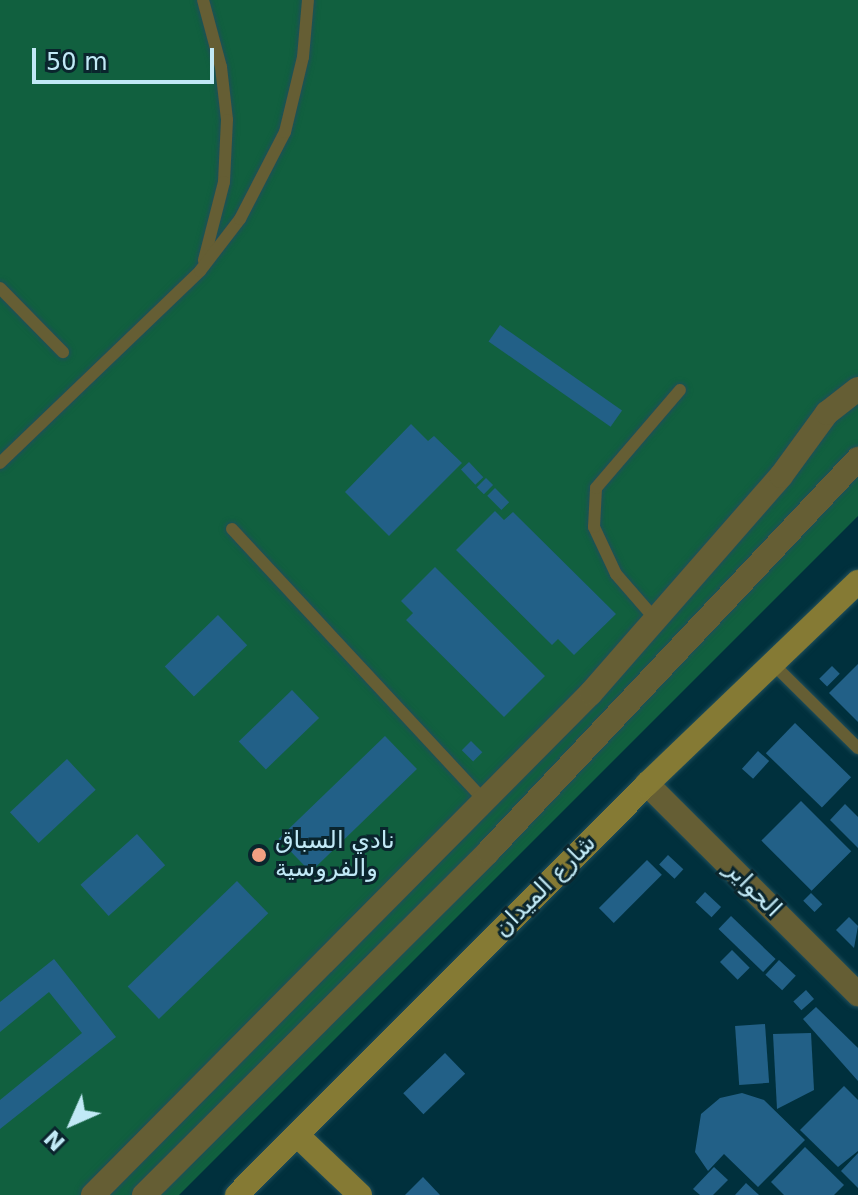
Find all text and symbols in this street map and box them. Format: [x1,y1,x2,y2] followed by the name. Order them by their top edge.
[36,32,218,82] scale bar
[46,48,108,76] text: 50 m
[275,827,395,883] place label: نادي السباق والفروسية
[488,829,602,943] street label: شارع الميدان
[250,846,268,864] marker: نادي السباق والفروسية
[719,855,787,923] street label: الحواير
[32,1083,112,1163] north arrow
[39,1125,70,1156] text: N

